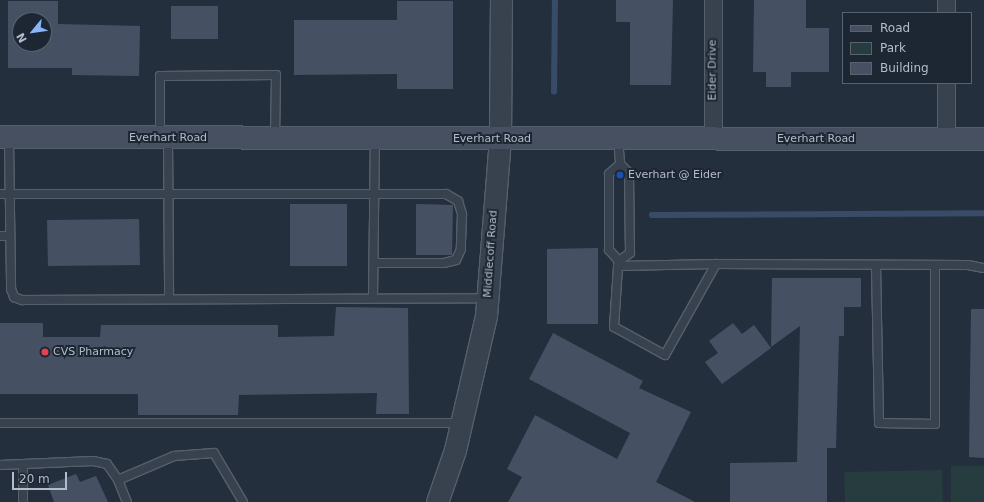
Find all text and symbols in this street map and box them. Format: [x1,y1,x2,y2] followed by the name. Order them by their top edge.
[12,12,52,52] north arrow
[842,12,972,84] legend
[880,21,910,35] text: Road
[14,30,30,45] text: N
[706,39,720,101] street label: Eider Drive
[880,41,906,55] text: Park
[880,61,929,75] text: Building
[129,131,207,145] street label: Everhart Road
[453,132,531,146] street label: Everhart Road
[777,132,855,146] street label: Everhart Road
[628,168,721,182] place label: Everhart @ Eider
[615,170,625,180] marker: Everhart @ Eider
[481,210,501,298] street label: Middlecoff Road
[53,345,133,359] place label: CVS Pharmacy
[40,347,50,357] marker: CVS Pharmacy
[14,464,69,490] scale bar
[19,472,50,486] text: 20 m

